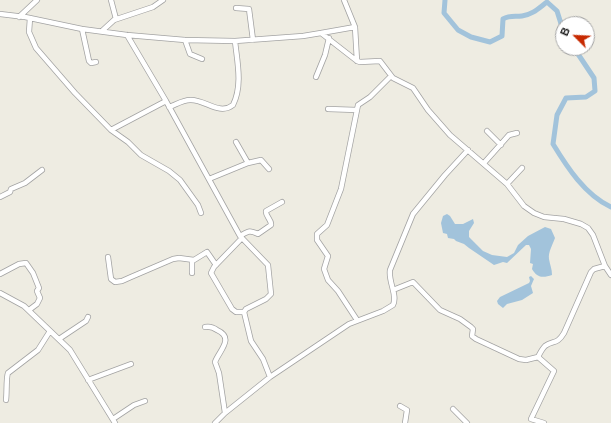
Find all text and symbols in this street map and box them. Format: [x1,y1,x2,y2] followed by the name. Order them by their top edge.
[555,16,595,56] north arrow
[558,25,572,38] text: B

